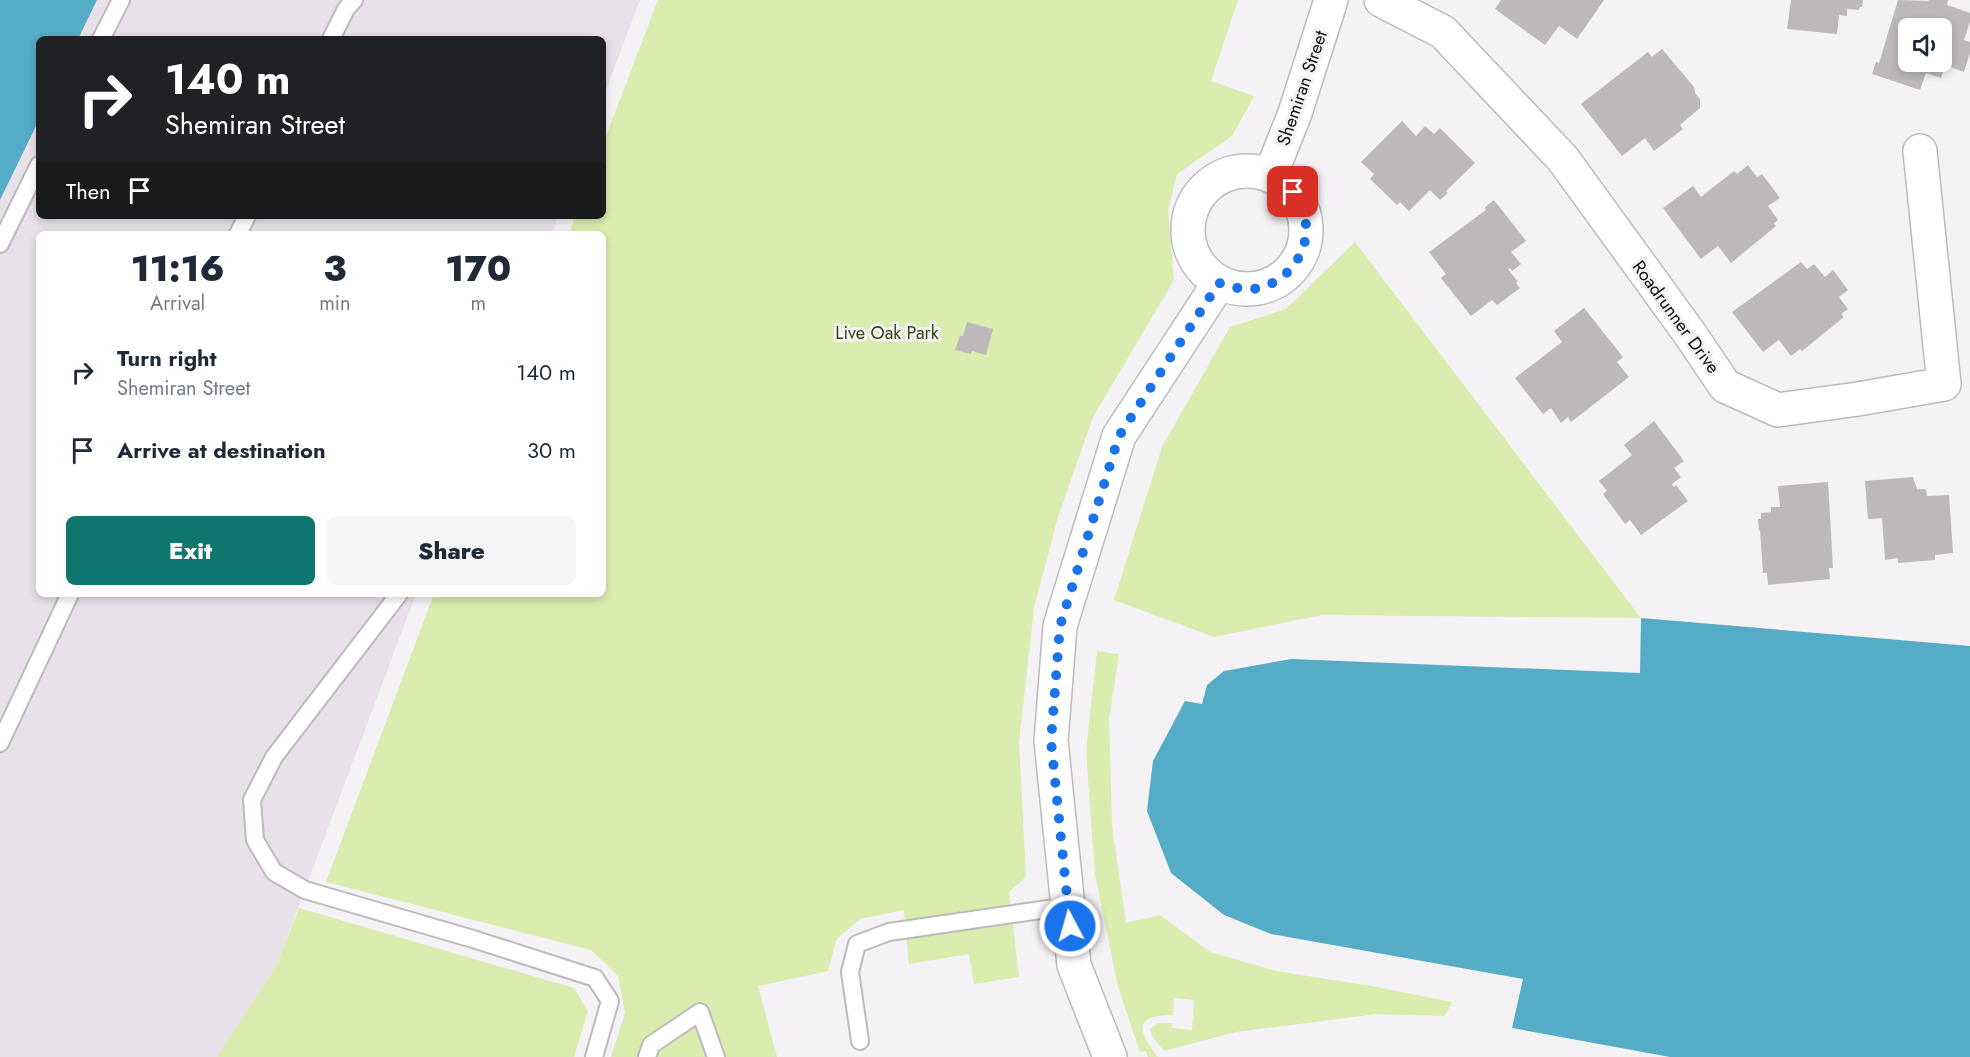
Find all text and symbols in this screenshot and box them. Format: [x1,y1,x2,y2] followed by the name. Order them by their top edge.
[1898,18,1952,72] map controls
[1898,18,1952,72] button: sound
[1270,26,1334,149] street label: Shemiran Street
[165,49,291,110] text: 140 m
[66,60,144,138] icon: right
[165,105,345,144] text: Shemiran Street
[1267,166,1318,217] pin
[123,174,156,207] icon: arrive
[66,175,111,207] text: Then
[1276,175,1309,208] icon: arrive
[131,242,225,294] text: 11:16
[323,242,346,294] text: 3
[445,242,511,294] text: 170
[1626,255,1726,379] street label: Roadrunner Drive
[150,289,205,318] text: Arrival
[319,289,351,318] text: min
[470,289,486,318] text: m
[835,320,939,346] park label: Live Oak Park
[117,342,217,374] text: Turn right
[66,356,99,389] icon: right
[516,356,576,388] text: 140 m
[117,374,250,403] text: Shemiran Street
[66,434,99,467] icon: arrive
[117,434,326,466] text: Arrive at destination
[527,434,576,466] text: 30 m
[66,516,315,585] button: Exit
[327,516,576,585] button: Share
[1038,894,1102,958] position arrow

